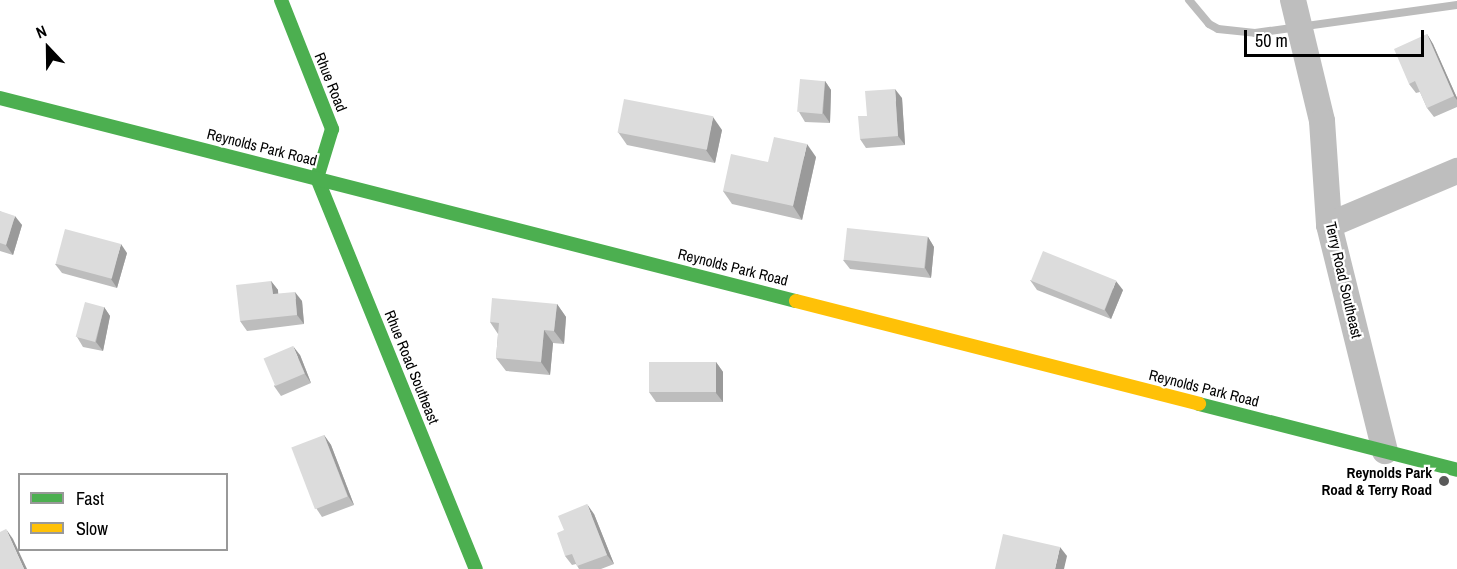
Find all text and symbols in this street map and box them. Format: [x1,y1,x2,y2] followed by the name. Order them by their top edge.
[18,18,78,78] north arrow
[1247,18,1427,56] scale bar
[33,19,50,43] text: N
[1255,28,1288,53] text: 50 m
[311,50,351,114] street label: Rhue Road
[205,125,319,169] street label: Reynolds Park Road
[1322,220,1366,340] street label: Terry Road Southeast
[676,245,790,289] street label: Reynolds Park Road
[381,308,443,426] street label: Rhue Road Southeast
[1147,366,1261,410] street label: Reynolds Park Road
[1321,463,1432,498] place label: Reynolds Park Road & Terry Road
[18,473,228,551] legend
[1437,474,1451,488] marker: Reynolds Park Road & Terry Road
[76,486,104,511] text: Fast
[76,516,108,541] text: Slow

